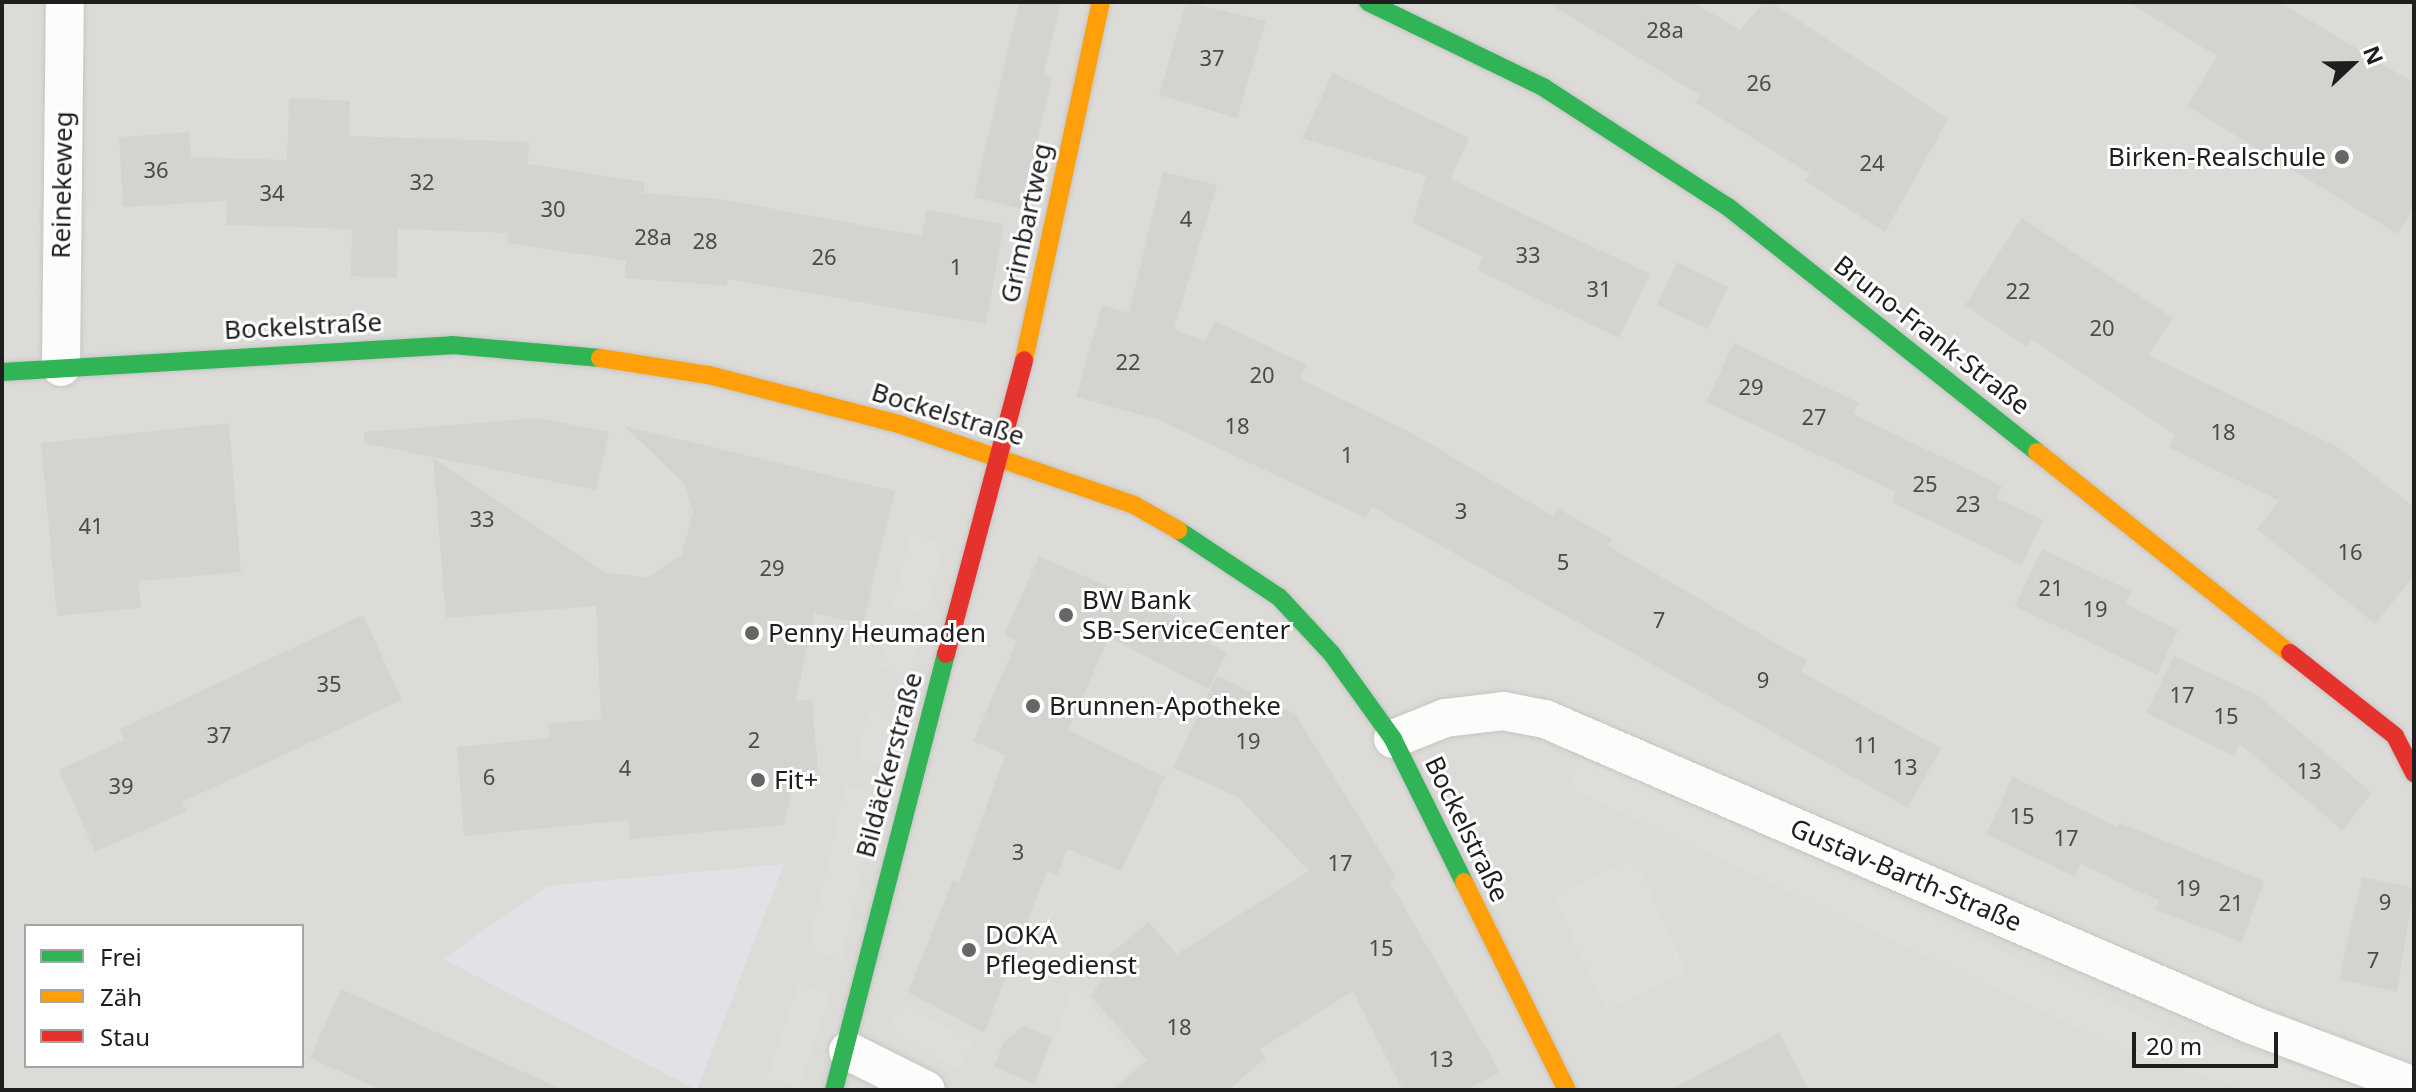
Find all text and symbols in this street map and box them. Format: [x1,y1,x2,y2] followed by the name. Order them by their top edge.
[1646,17,1684,43] house number: 28a
[2312,24,2392,104] north arrow
[2357,41,2392,69] text: N
[1199,45,1225,71] house number: 37
[1746,70,1772,96] house number: 26
[45,111,79,259] street label: Reinekeweg
[994,140,1058,306] street label: Grimbartweg
[2108,141,2326,173] place label: Birken-Realschule
[2333,148,2351,166] marker: Birken-Realschule
[1859,150,1885,176] house number: 24
[143,157,169,183] house number: 36
[409,169,435,195] house number: 32
[259,180,285,206] house number: 34
[540,196,566,222] house number: 30
[1180,206,1192,232] house number: 4
[634,224,672,250] house number: 28a
[692,228,718,254] house number: 28
[1515,242,1541,268] house number: 33
[811,244,837,270] house number: 26
[1828,249,2036,421] street label: Bruno-Frank-Straße
[950,254,962,280] house number: 1
[1586,276,1612,302] house number: 31
[2005,278,2031,304] house number: 22
[223,306,383,346] street label: Bockelstraße
[2089,315,2115,341] house number: 20
[1115,349,1141,375] house number: 22
[1249,362,1275,388] house number: 20
[1738,374,1764,400] house number: 29
[868,376,1028,452] street label: Bockelstraße
[1801,404,1827,430] house number: 27
[1224,413,1250,439] house number: 18
[2210,419,2236,445] house number: 18
[1341,442,1353,468] house number: 1
[1912,471,1938,497] house number: 25
[1955,491,1981,517] house number: 23
[1455,498,1467,524] house number: 3
[469,506,495,532] house number: 33
[78,513,104,539] house number: 41
[2337,539,2363,565] house number: 16
[1557,549,1569,575] house number: 5
[759,555,785,581] house number: 29
[2038,575,2064,601] house number: 21
[1082,584,1290,646] place label: BW Bank SB-ServiceCenter
[2082,596,2108,622] house number: 19
[1057,606,1075,624] marker: BW Bank SB-ServiceCenter
[1653,607,1665,633] house number: 7
[768,617,986,649] place label: Penny Heumaden
[743,624,761,642] marker: Penny Heumaden
[1757,667,1769,693] house number: 9
[849,669,929,861] street label: Bildäckerstraße
[316,671,342,697] house number: 35
[2169,682,2195,708] house number: 17
[1049,690,1281,722] place label: Brunnen-Apotheke
[1024,697,1042,715] marker: Brunnen-Apotheke
[2213,703,2239,729] house number: 15
[206,722,232,748] house number: 37
[748,727,760,753] house number: 2
[1235,728,1261,754] house number: 19
[1853,732,1879,758] house number: 11
[1418,751,1516,907] street label: Bockelstraße
[1892,754,1918,780] house number: 13
[619,755,631,781] house number: 4
[2296,758,2322,784] house number: 13
[483,764,495,790] house number: 6
[774,764,818,796] place label: Fit+
[749,771,767,789] marker: Fit+
[108,773,134,799] house number: 39
[2009,803,2035,829] house number: 15
[1785,812,2027,938] street label: Gustav-Barth-Straße
[2053,825,2079,851] house number: 17
[1012,839,1024,865] house number: 3
[1327,850,1353,876] house number: 17
[2175,875,2201,901] house number: 19
[2379,889,2391,915] house number: 9
[2218,890,2244,916] house number: 21
[985,919,1137,980] place label: DOKA Pflegedienst
[24,924,304,1068] legend
[1368,935,1394,961] house number: 15
[100,940,142,973] text: Frei
[960,941,978,959] marker: DOKA Pflegedienst
[2367,947,2379,973] house number: 7
[100,980,142,1013] text: Zäh
[1166,1014,1192,1040] house number: 18
[2136,1016,2282,1066] scale bar
[100,1020,150,1053] text: Stau
[2146,1029,2202,1062] text: 20 m
[1428,1046,1454,1072] house number: 13

